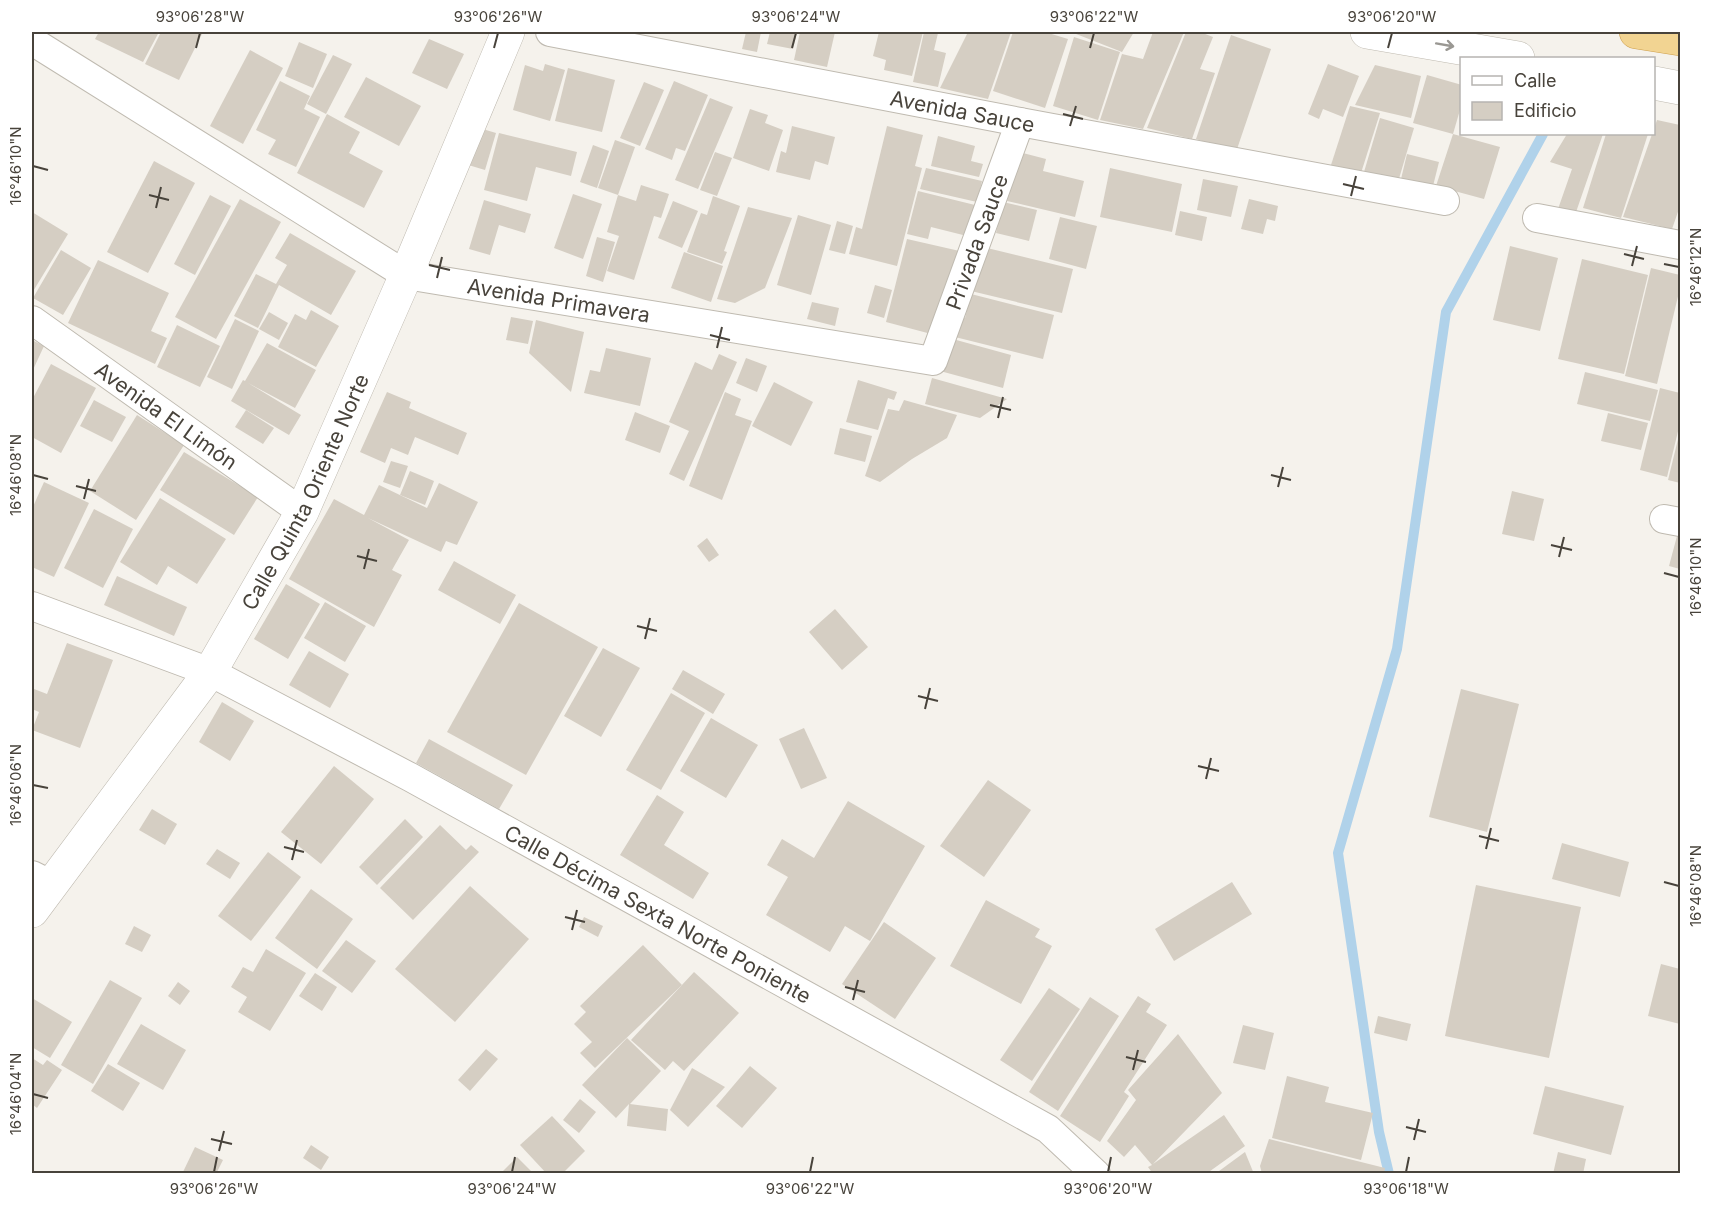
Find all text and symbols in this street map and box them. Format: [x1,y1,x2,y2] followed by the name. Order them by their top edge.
[156,7,245,26] text: 93°06'28"W
[454,7,543,26] text: 93°06'26"W
[752,7,841,26] text: 93°06'24"W
[1050,7,1138,26] text: 93°06'22"W
[1348,7,1437,26] text: 93°06'20"W
[1435,40,1455,51] one-way arrow
[1460,57,1655,135] legend
[1514,70,1556,91] text: Calle
[888,85,1037,137] street label: Avenida Sauce
[1514,100,1577,121] text: Edificio
[6,127,25,205] text: 16°46'10"N
[940,170,1013,313] street label: Privada Sauce
[1686,228,1705,306] text: 16°46'12"N
[466,273,652,327] street label: Avenida Primavera
[90,357,243,475] street label: Avenida El Limón
[236,370,374,614] street label: Calle Quinta Oriente Norte
[6,434,25,516] text: 16°46'08"N
[1686,538,1705,616] text: 16°46'10"N
[6,744,25,826] text: 16°46'06"N
[500,819,816,1008] street label: Calle Décima Sexta Norte Poniente
[1686,845,1705,927] text: 16°46'08"N
[6,1053,25,1135] text: 16°46'04"N
[170,1179,259,1198] text: 93°06'26"W
[468,1179,557,1198] text: 93°06'24"W
[766,1179,854,1198] text: 93°06'22"W
[1064,1179,1153,1198] text: 93°06'20"W
[1363,1179,1449,1198] text: 93°06'18"W

